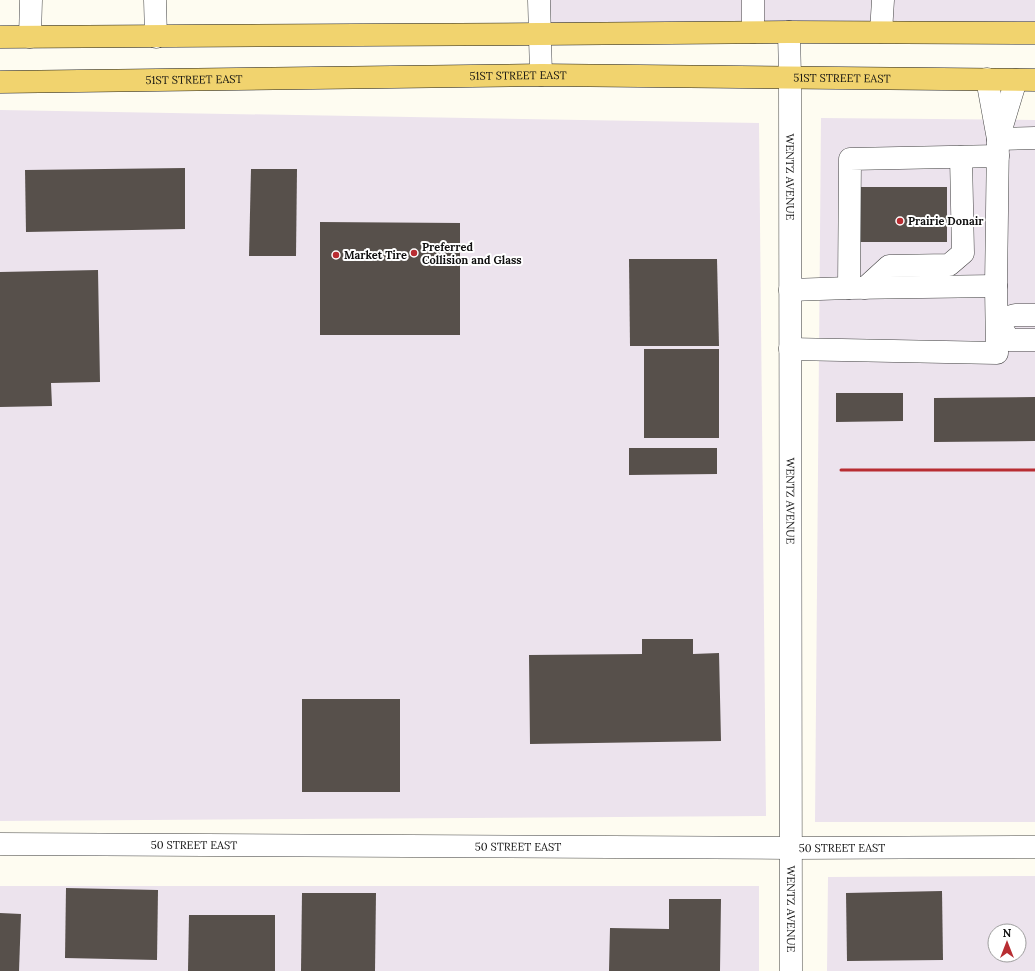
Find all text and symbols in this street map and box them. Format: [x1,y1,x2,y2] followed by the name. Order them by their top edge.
[469,68,567,83] street label: 51ST STREET EAST
[793,71,891,86] street label: 51ST STREET EAST
[145,72,243,87] street label: 51ST STREET EAST
[783,134,797,221] street label: WENTZ AVENUE
[908,214,984,228] place label: Prairie Donair
[895,216,905,226] marker: Prairie Donair
[422,240,522,267] place label: Preferred Collision and Glass
[344,248,407,262] place label: Market Tire
[409,248,419,258] marker: Preferred Collision and Glass
[331,250,341,260] marker: Market Tire
[783,458,798,545] street label: WENTZ AVENUE
[151,838,237,852] street label: 50 STREET EAST
[475,839,561,854] street label: 50 STREET EAST
[799,841,885,855] street label: 50 STREET EAST
[784,866,798,953] street label: WENTZ AVENUE
[987,923,1027,963] north arrow
[1003,926,1012,940] text: N

